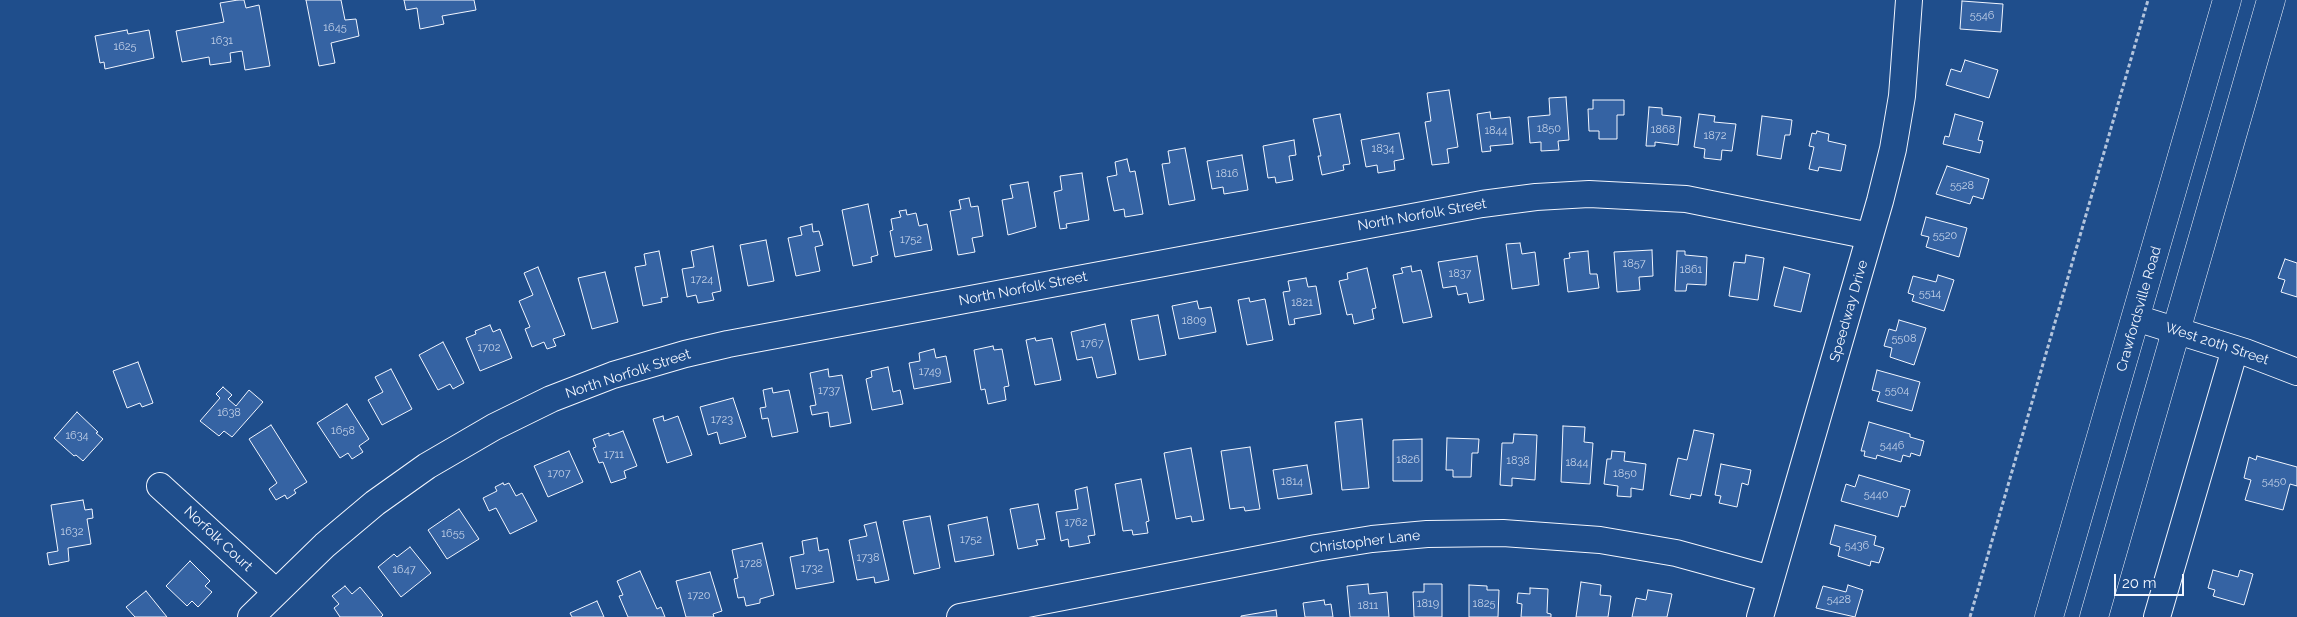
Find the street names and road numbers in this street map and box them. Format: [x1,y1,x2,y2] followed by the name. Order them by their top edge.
[1356,195,1488,235] street label: North Norfolk Street
[2113,244,2165,374] street label: Crawfordsville Road
[1826,258,1872,364] street label: Speedway Drive
[957,268,1089,310] street label: North Norfolk Street
[2163,319,2271,369] street label: West 20th Street
[563,346,693,402] street label: North Norfolk Street
[180,503,256,575] street label: Norfolk Court
[1309,527,1421,557] street label: Christopher Lane

